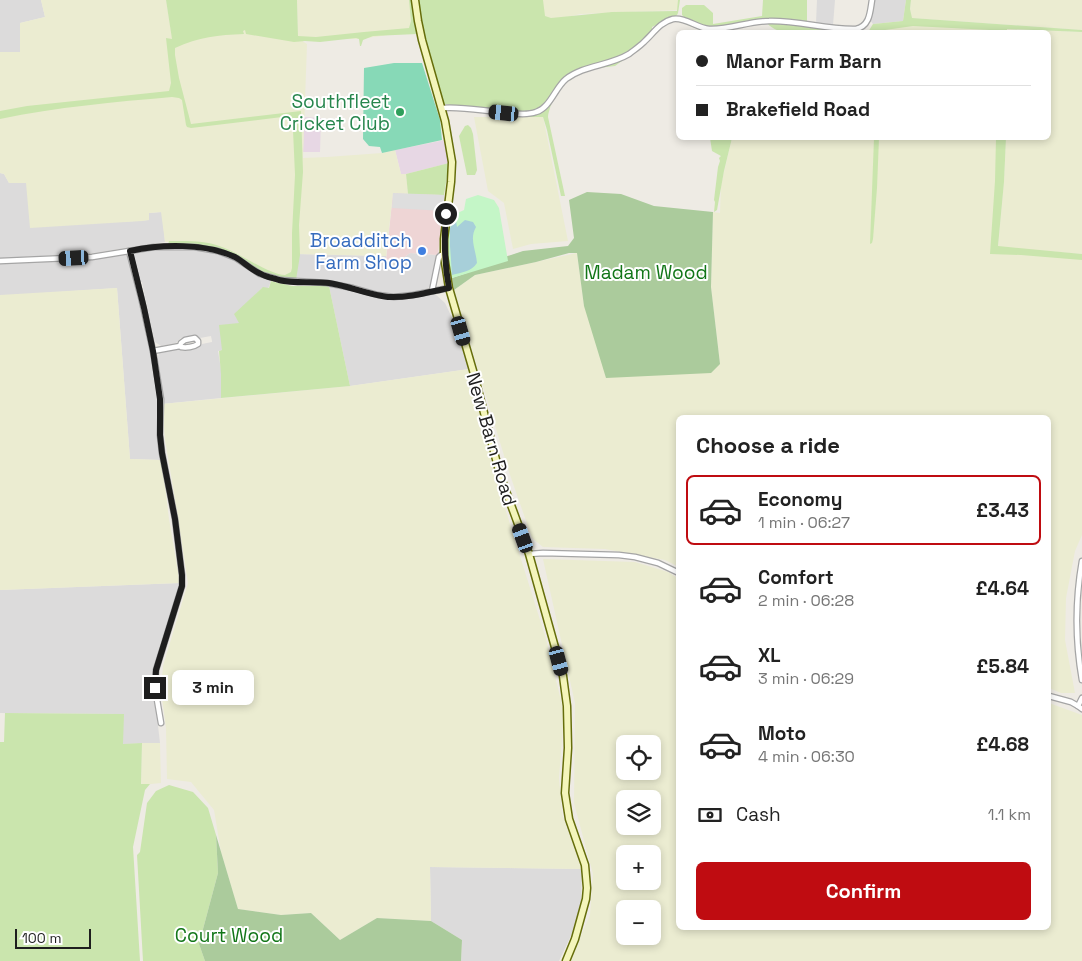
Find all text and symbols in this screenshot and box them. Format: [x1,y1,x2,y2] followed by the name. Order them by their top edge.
[726,49,882,74] text: Manor Farm Barn
[280,89,390,136] place label: Southfleet Cricket Club
[726,97,870,122] text: Brakefield Road
[488,104,519,122] car
[394,106,406,118] marker: Southfleet Cricket Club
[435,203,457,225] route start
[310,228,412,275] place label: Broadditch Farm Shop
[416,245,428,257] marker: Broadditch Farm Shop
[58,250,89,266] car
[584,260,708,285] park label: Madam Wood
[449,315,472,347] car
[461,370,522,509] street label: New Barn Road
[696,431,840,459] text: Choose a ride
[758,487,842,512] text: Economy
[698,488,743,533] icon: car
[976,498,1029,523] text: £3.43
[758,512,850,533] text: 1 min · 06:27
[510,521,535,555] car
[758,565,834,590] text: Comfort
[698,566,743,611] icon: car
[975,576,1029,601] text: £4.64
[758,590,854,611] text: 2 min · 06:28
[758,643,781,668] text: XL
[698,644,743,689] icon: car
[547,645,570,677] car
[976,654,1029,679] text: £5.84
[758,668,854,689] text: 3 min · 06:29
[172,670,255,706] callout: 3 min
[144,677,166,699] route end
[192,677,234,698] text: 3 min
[758,721,806,746] text: Moto
[698,722,743,767] icon: car
[976,732,1029,757] text: £4.68
[616,735,661,945] map controls
[616,735,661,780] button: locate
[758,746,855,767] text: 4 min · 06:30
[616,790,661,835] button: layers
[696,801,724,829] icon: cash
[736,802,781,827] text: Cash
[988,804,1031,825] text: 1.1 km
[616,845,661,890] button: +
[696,862,1031,920] button: Confirm
[616,900,661,945] button: −
[175,923,283,948] park label: Court Wood
[15,926,91,949] scale bar
[22,929,61,947] text: 100 m

